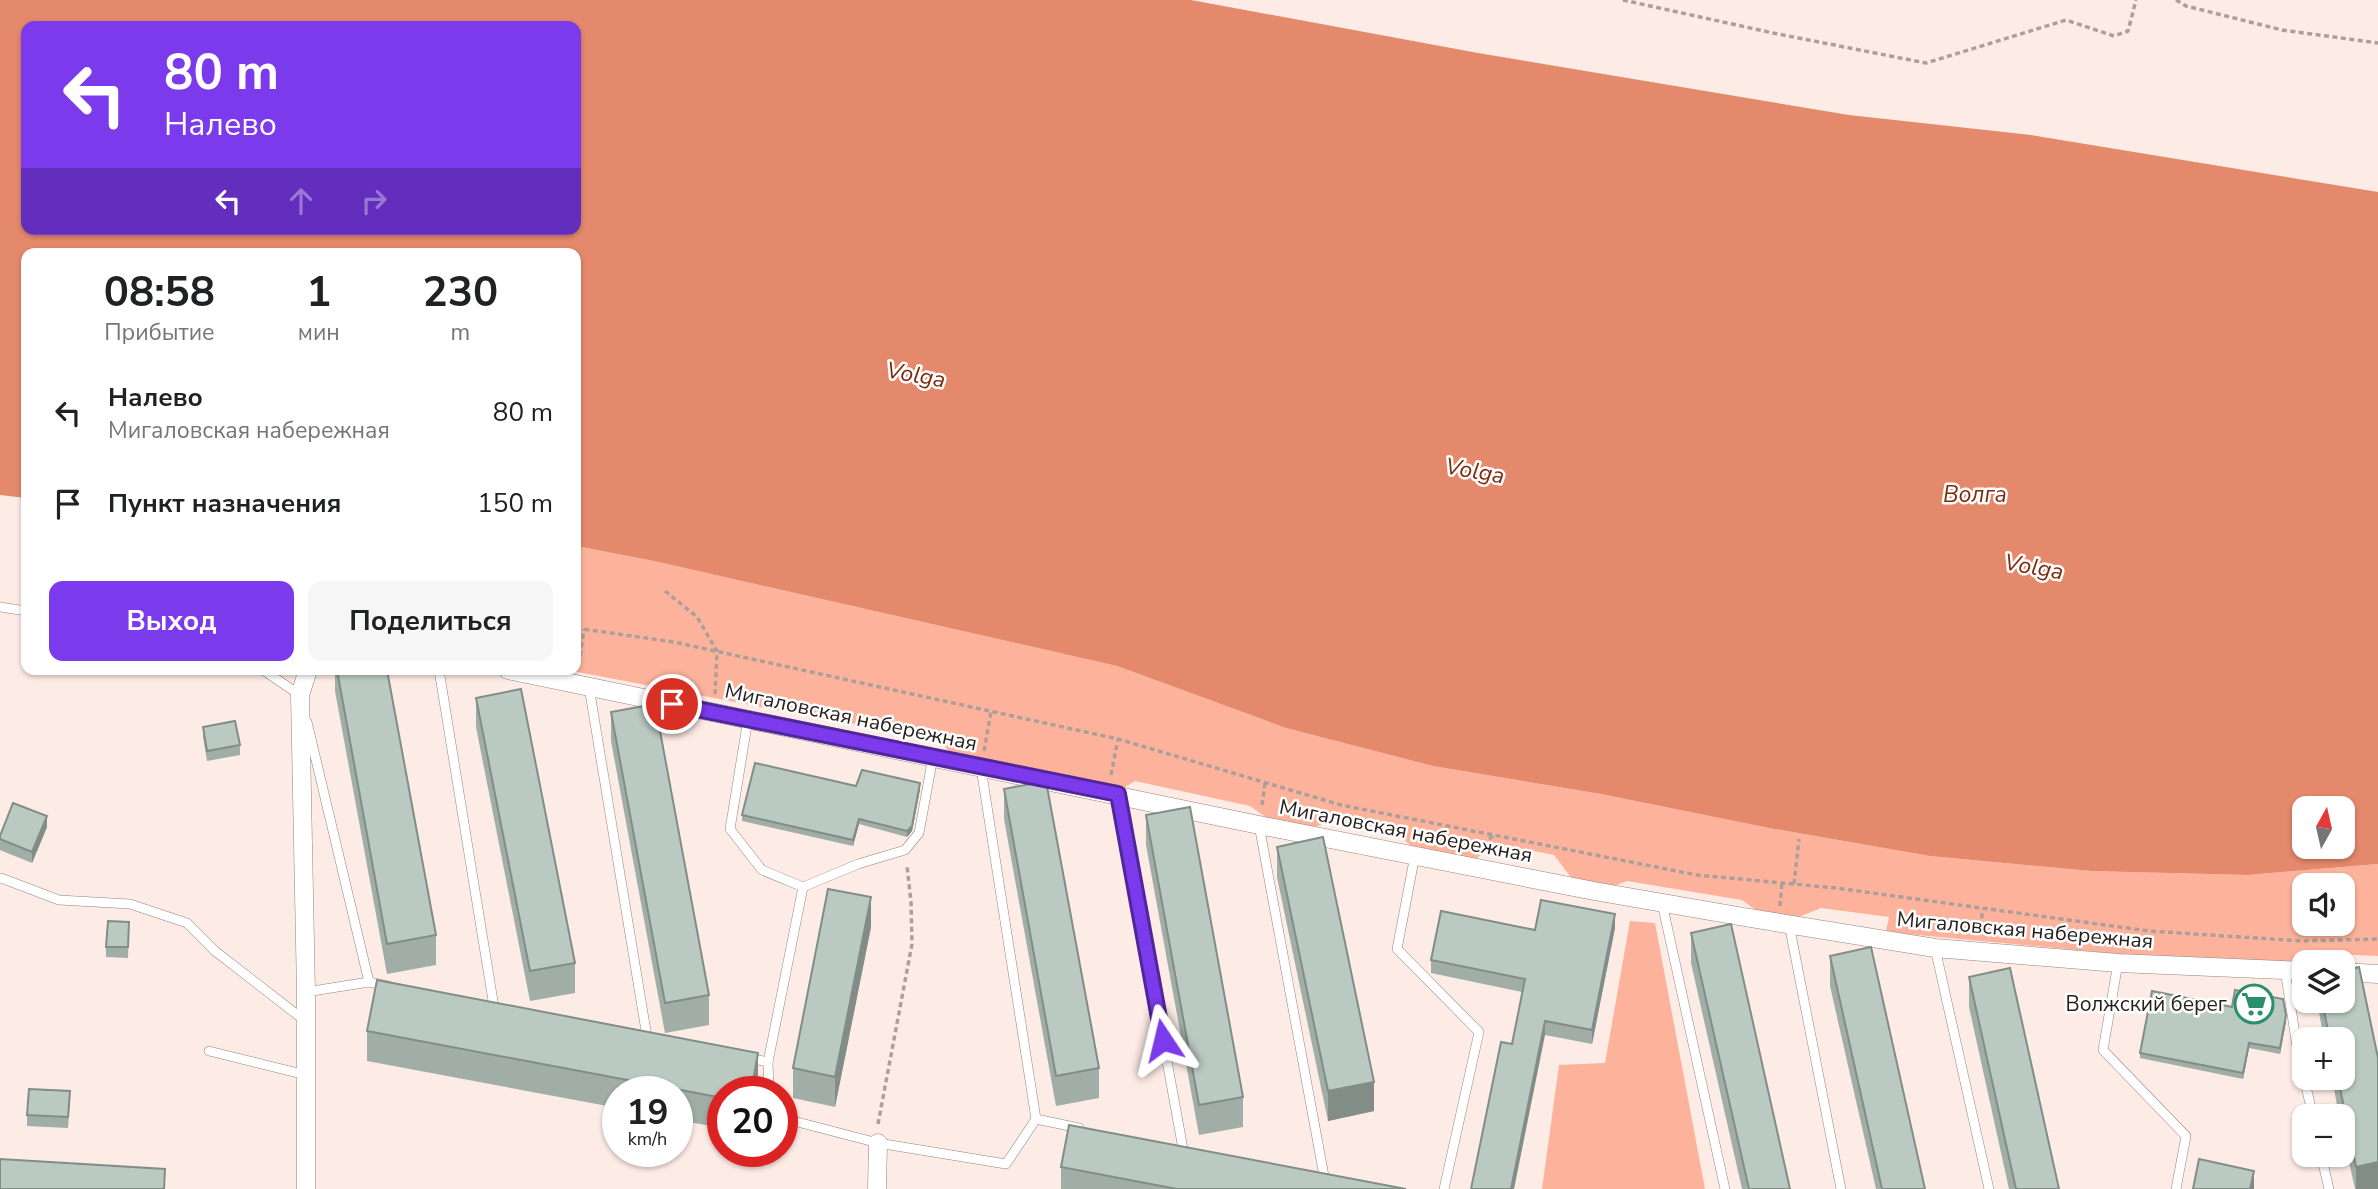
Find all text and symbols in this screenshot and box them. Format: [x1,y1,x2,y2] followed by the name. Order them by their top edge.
[164,39,279,106] text: 80 m
[49,49,140,140] icon: left
[164,103,277,146] text: Налево
[209,182,247,220] icon: left
[282,182,320,220] icon: ahead
[355,182,393,220] icon: right
[104,264,215,321] text: 08:58
[306,264,331,321] text: 1
[423,264,498,321] text: 230
[104,317,215,348] text: Прибытие
[298,317,340,348] text: мин
[451,317,470,348] text: m
[884,355,948,395] water label: Volga
[108,380,203,415] text: Налево
[49,394,87,432] icon: left
[493,395,553,430] text: 80 m
[108,415,390,446] text: Мигаловская набережная
[1443,451,1507,491] water label: Volga
[1943,479,2007,510] water label: Волга
[49,485,87,523] icon: arrive
[108,486,341,521] text: Пункт назначения
[477,486,553,521] text: 150 m
[2002,547,2066,587] water label: Volga
[49,581,294,661] button: Выход
[308,581,553,661] button: Поделиться
[642,674,702,734] pin
[722,677,980,757] street label: Мигаловская набережная
[653,685,691,723] icon: arrive
[1277,793,1535,869] street label: Мигаловская набережная
[2292,796,2356,859] north arrow
[2292,796,2355,1167] map controls
[2292,873,2355,936] button: sound
[1896,905,2154,955] street label: Мигаловская набережная
[2292,950,2355,1013] button: layers
[2233,983,2275,1025] supermarket icon: Волжский берег
[2065,990,2227,1018] place label: Волжский берег
[1126,1003,1200,1077] position arrow
[2292,1027,2355,1090] button: +
[707,1076,798,1167] speed limit sign: 20
[626,1089,669,1136] text: 19
[2292,1104,2355,1167] button: −
[628,1127,667,1151] text: km/h

